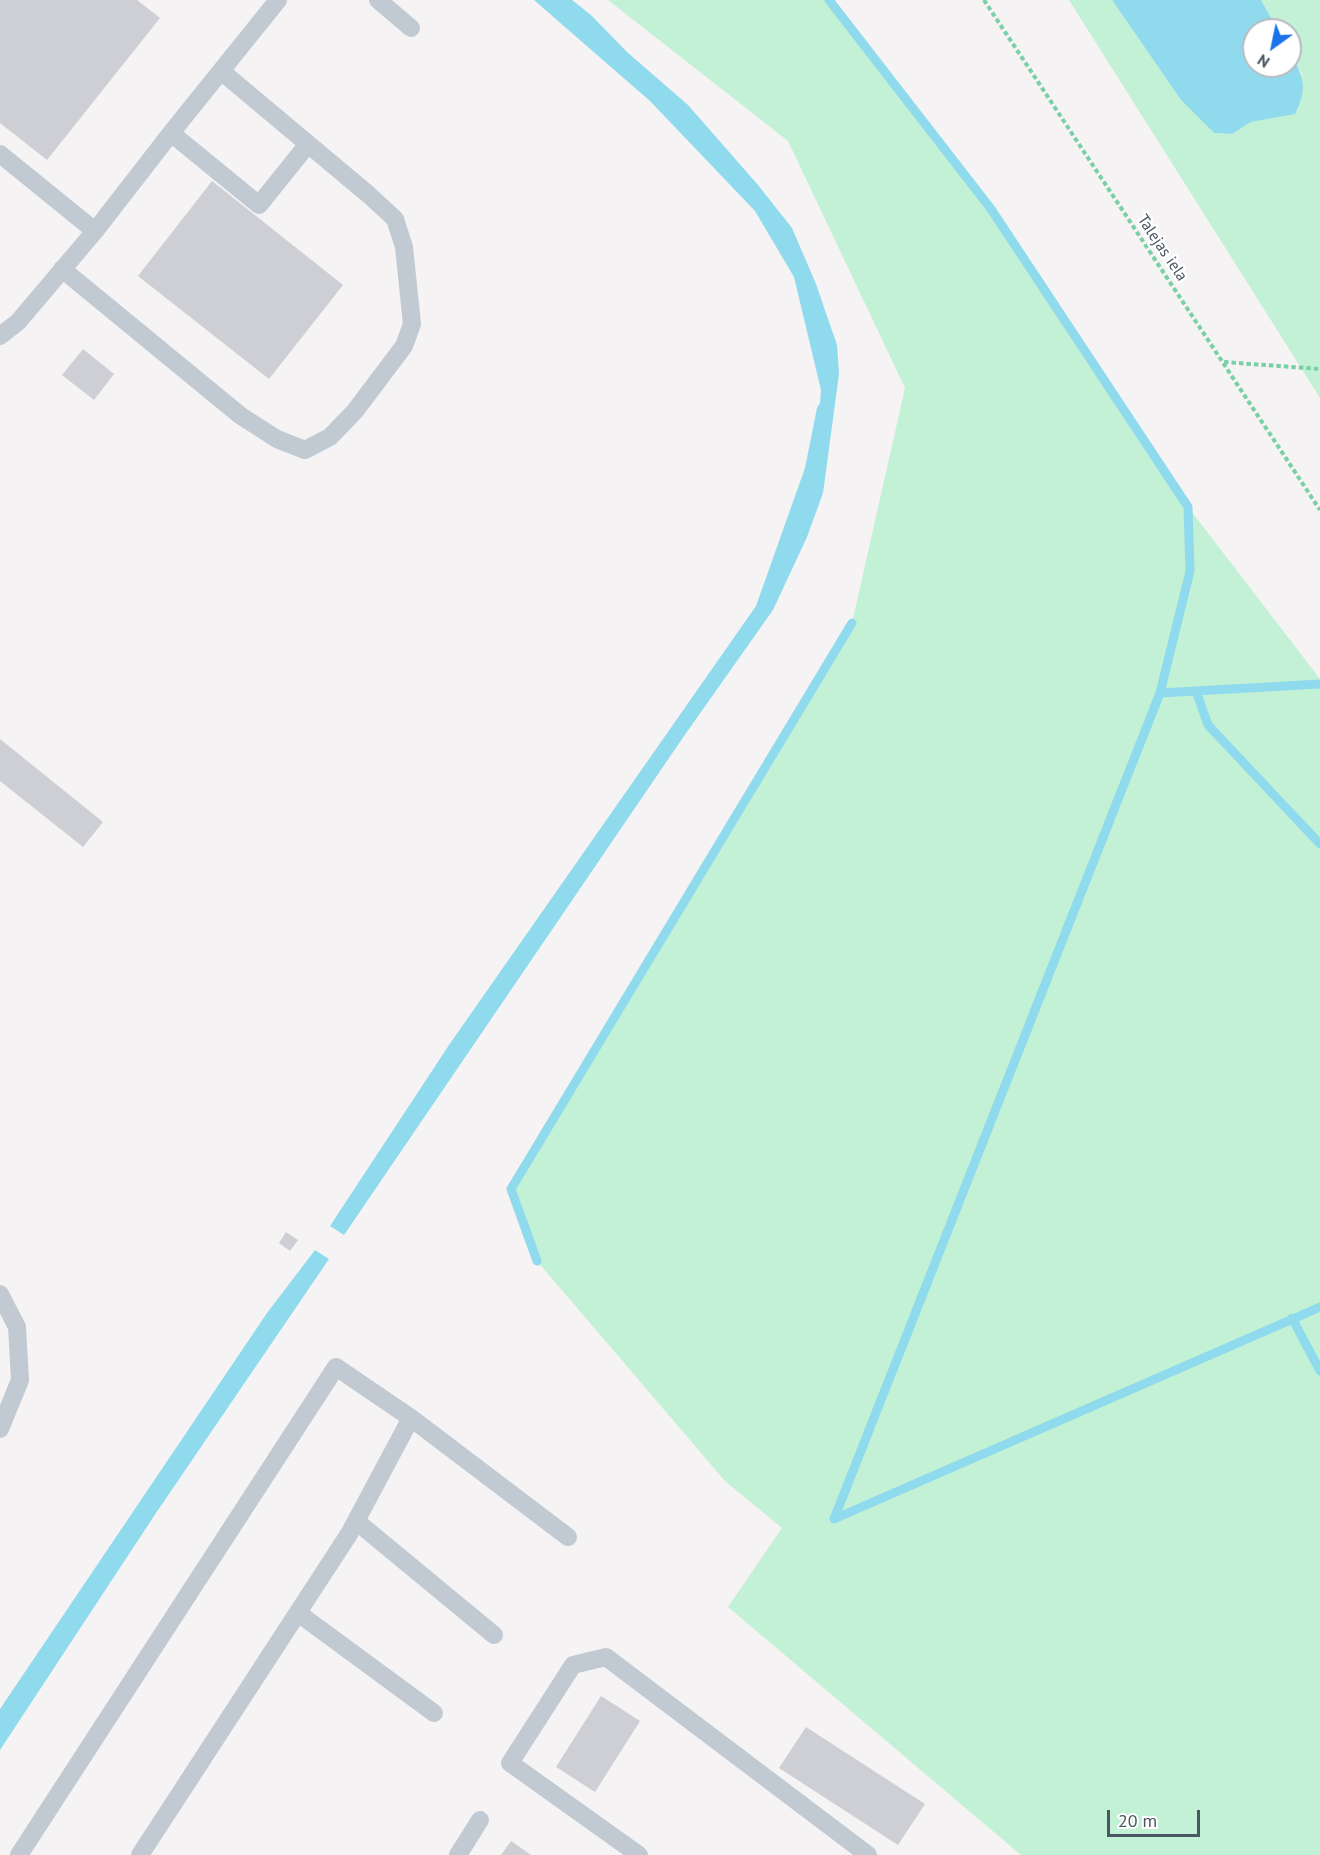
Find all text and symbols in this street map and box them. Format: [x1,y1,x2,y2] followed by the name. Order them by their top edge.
[1242,18,1302,78] north arrow
[1253,50,1273,73] text: N
[1133,211,1191,285] street label: Talejas iela
[1110,1798,1203,1836] scale bar
[1118,1809,1157,1832] text: 20 m

